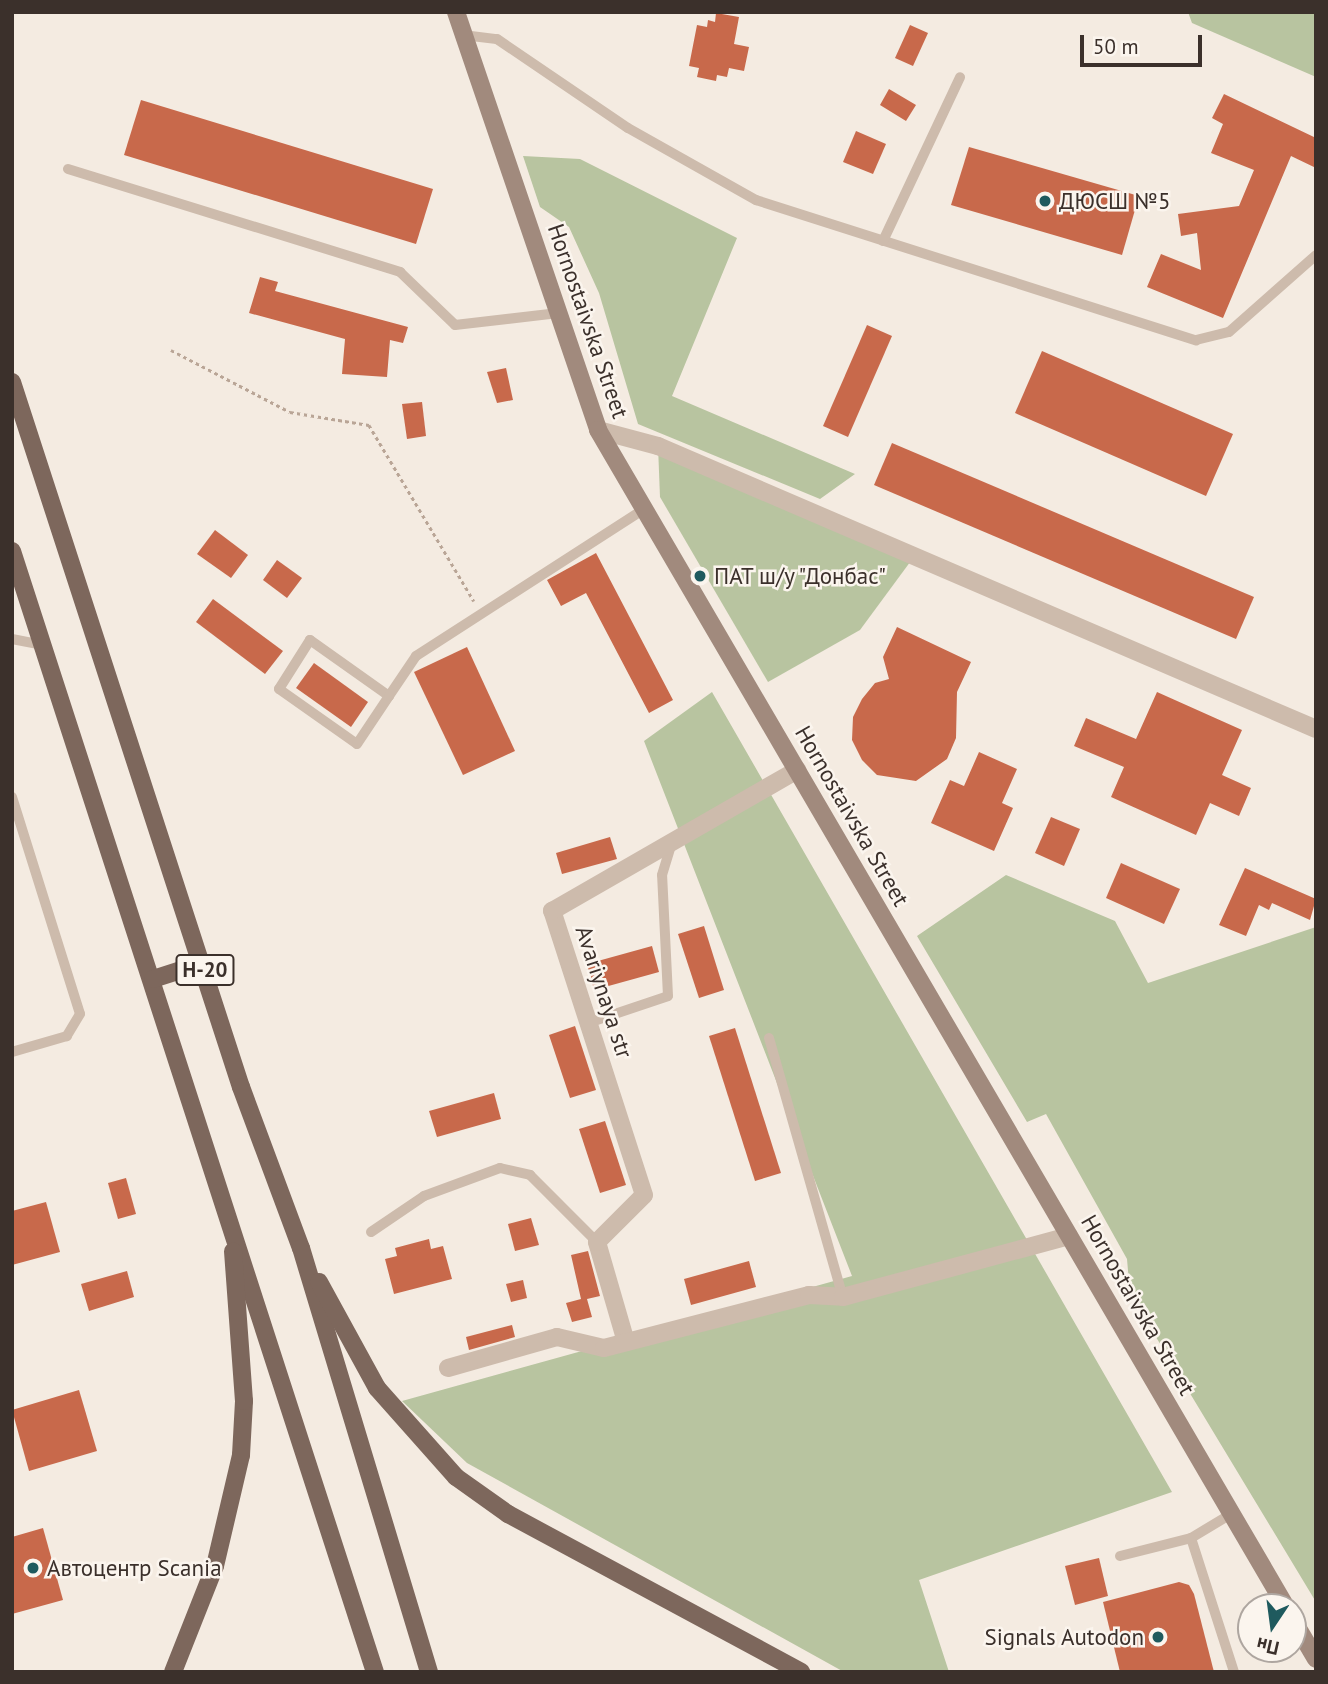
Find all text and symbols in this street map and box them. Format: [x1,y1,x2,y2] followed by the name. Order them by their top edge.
[1083,21,1206,65] scale bar
[1093,33,1139,60] text: 50 m
[1059,187,1170,215] place label: ДЮСШ №5
[1037,193,1053,209] marker: ДЮСШ №5
[542,220,634,422] street label: Hornostaivska Street
[714,562,889,590] place label: ПАТ ш/у "Донбас"
[692,568,708,584] marker: ПАТ ш/у "Донбас"
[789,721,915,911] street label: Hornostaivska Street
[570,922,638,1062] street label: Avariynaya str
[175,953,235,988] road number: Н-20
[1075,1210,1201,1400] street label: Hornostaivska Street
[47,1554,222,1582] place label: Автоцентр Scania
[25,1560,41,1576] marker: Автоцентр Scania
[1237,1593,1307,1663] north arrow
[984,1623,1144,1651] place label: Signals Autodon
[1150,1629,1166,1645] marker: Signals Autodon
[1254,1632,1281,1661] text: Пн

